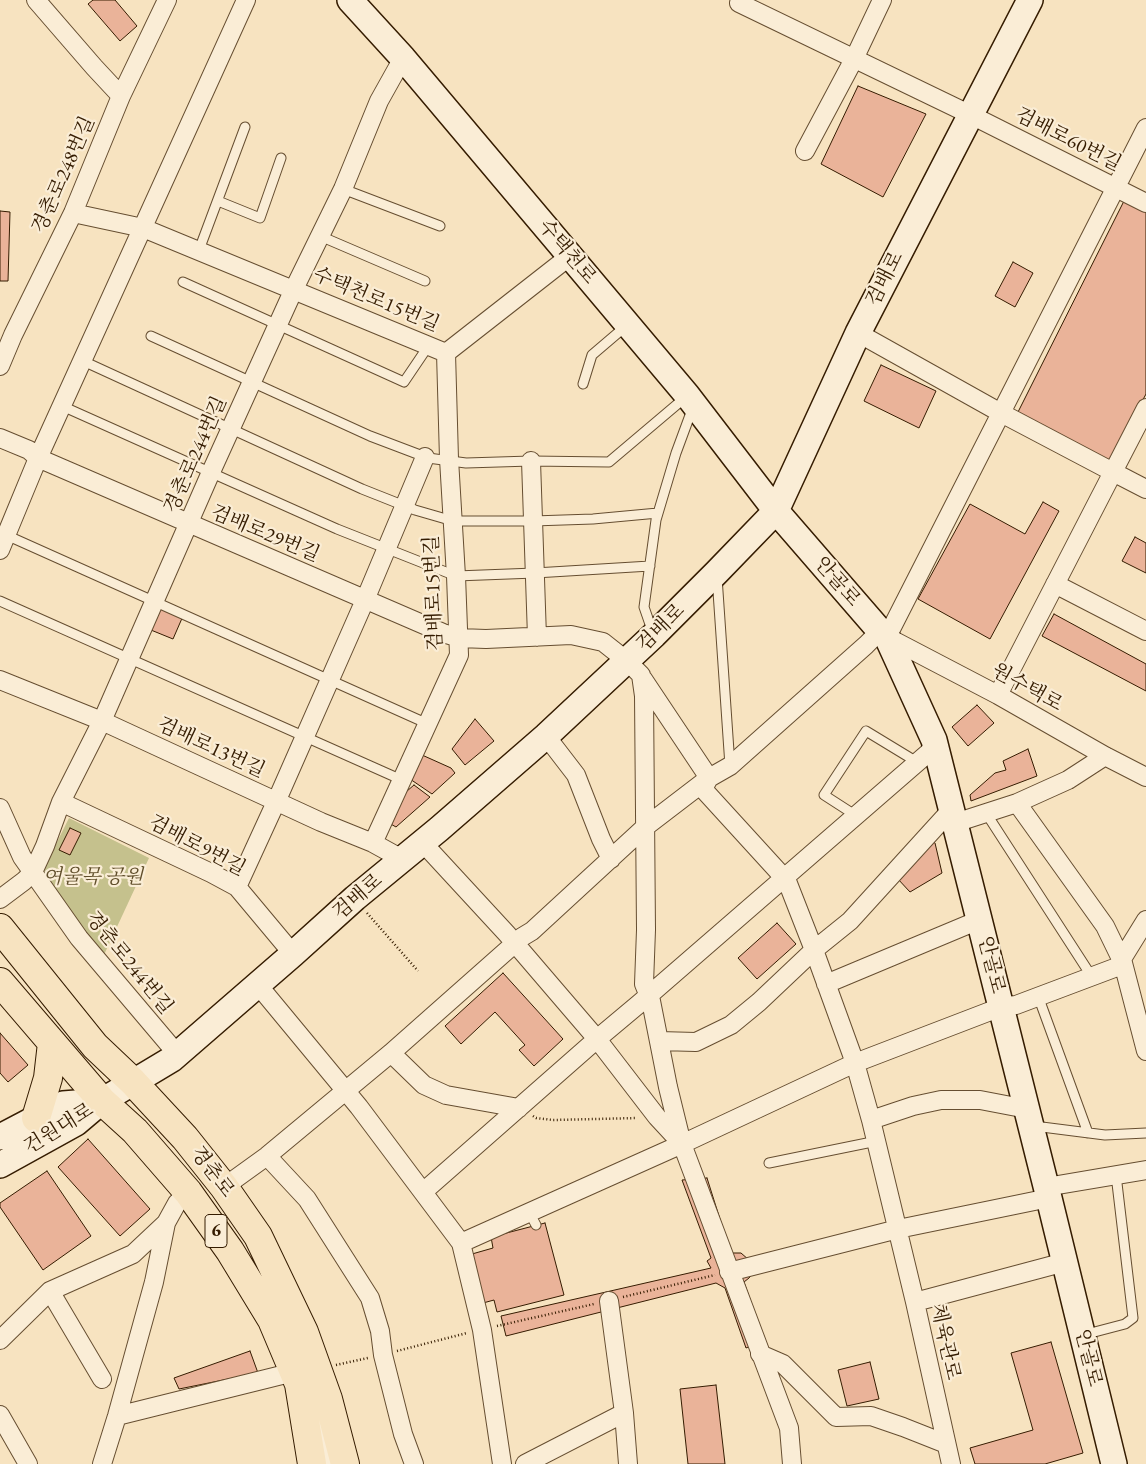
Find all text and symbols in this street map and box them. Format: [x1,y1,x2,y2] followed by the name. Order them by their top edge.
[1011,103,1125,177] street label: 검배로60번길
[28,113,100,237] street label: 경춘로248번길
[533,215,601,289] street label: 수택천로
[861,248,909,310] street label: 검배로
[309,263,443,337] street label: 수택천로15번길
[160,393,232,517] street label: 경춘로244번길
[207,500,323,568] street label: 검배로29번길
[420,535,448,651] street label: 검배로15번길
[809,552,865,612] street label: 안골로
[632,599,690,657] street label: 검배로
[987,659,1067,717] street label: 원수택로
[153,713,269,783] street label: 검배로13번길
[144,810,250,882] street label: 검배로9번길
[43,866,143,890] park label: 여울목 공원
[328,869,388,925] street label: 검배로
[80,907,178,1019] street label: 경춘로244번길
[972,934,1010,996] street label: 안골로
[20,1098,98,1160] street label: 건원대로
[185,1142,239,1202] street label: 경춘로
[205,1214,227,1248] road number: 6
[925,1302,965,1382] street label: 체육관로
[1069,1327,1107,1389] street label: 안골로

